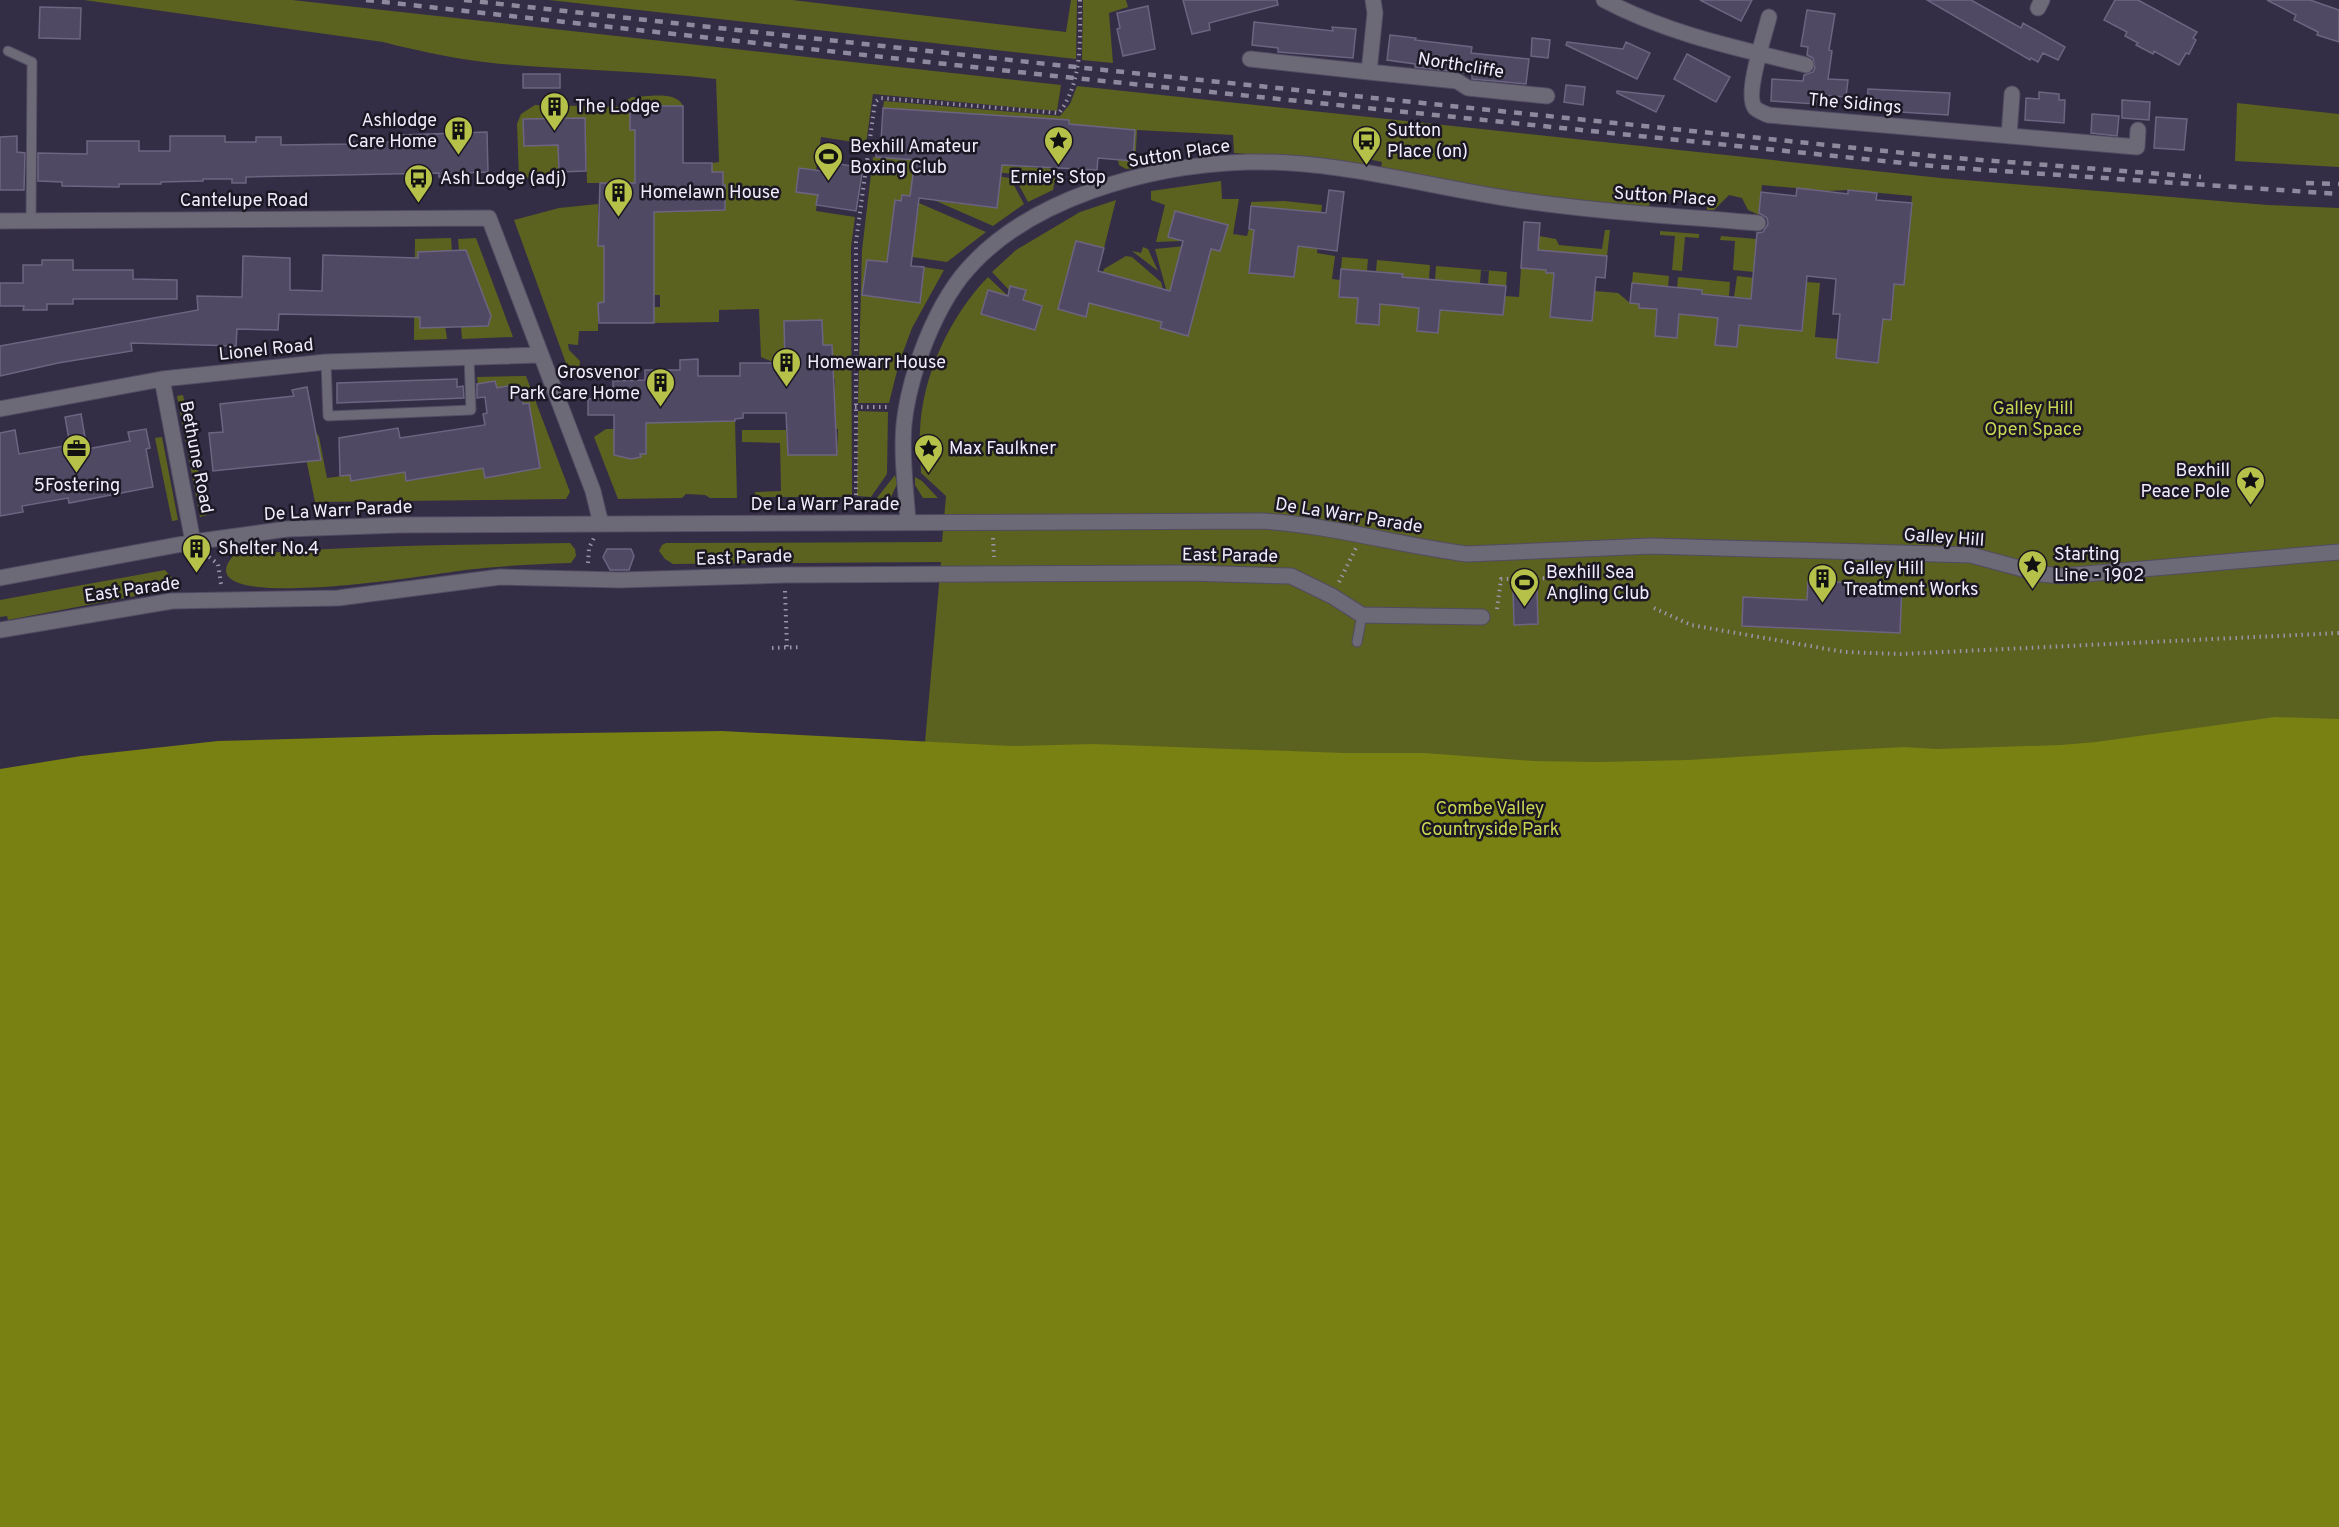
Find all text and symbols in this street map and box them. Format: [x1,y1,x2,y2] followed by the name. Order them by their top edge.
[1416,48,1506,85] street label: Northcliffe
[1807,89,1903,120] street label: The Sidings
[538,90,570,132] building icon: The Lodge
[575,96,660,119] place label: The Lodge
[347,110,437,154] place label: Ashlodge Care Home
[442,114,474,156] building icon: Ashlodge Care Home
[1387,120,1468,164] place label: Sutton Place (on)
[1042,124,1074,166] place icon: Ernie's Stop
[1350,124,1382,166] bus stop icon: Sutton Place (on)
[1127,135,1232,174] street label: Sutton Place
[850,136,978,180] place label: Bexhill Amateur Boxing Club
[813,140,845,182] sports icon: Bexhill Amateur Boxing Club
[403,162,435,204] bus stop icon: Ash Lodge (adj)
[1010,167,1106,190] place label: Ernie's Stop
[440,168,567,191] place label: Ash Lodge (adj)
[603,176,635,218] building icon: Homelawn House
[640,182,780,205] place label: Homelawn House
[1613,182,1717,213] street label: Sutton Place
[180,190,308,213] street label: Cantelupe Road
[218,334,315,367] street label: Lionel Road
[770,346,802,388] building icon: Homewarr House
[807,352,946,375] place label: Homewarr House
[509,362,640,406] place label: Grosvenor Park Care Home
[645,366,677,408] building icon: Grosvenor Park Care Home
[1984,398,2082,442] park label: Galley Hill Open Space
[173,399,218,516] street label: Bethune Road
[61,432,93,474] office icon: 5Fostering
[912,432,944,474] place icon: Max Faulkner
[949,438,1056,461] place label: Max Faulkner
[2140,460,2230,504] place label: Bexhill Peace Pole
[2235,464,2267,506] place icon: Bexhill Peace Pole
[34,475,120,498] place label: 5Fostering
[1273,493,1424,539] street label: De La Warr Parade
[751,494,899,517] street label: De La Warr Parade
[263,496,413,527] street label: De La Warr Parade
[1903,524,1985,553] street label: Galley Hill
[181,532,213,574] building icon: Shelter No.4
[218,538,319,561] place label: Shelter No.4
[1182,544,1278,569] street label: East Parade
[2054,544,2144,588] place label: Starting Line - 1902
[696,545,793,572] street label: East Parade
[2017,548,2049,590] place icon: Starting Line - 1902
[1843,558,1979,602] place label: Galley Hill Treatment Works
[1546,562,1649,606] place label: Bexhill Sea Angling Club
[1806,562,1838,604] building icon: Galley Hill Treatment Works
[1509,566,1541,608] sports icon: Bexhill Sea Angling Club
[83,572,182,609] street label: East Parade
[1421,798,1559,842] park label: Combe Valley Countryside Park

